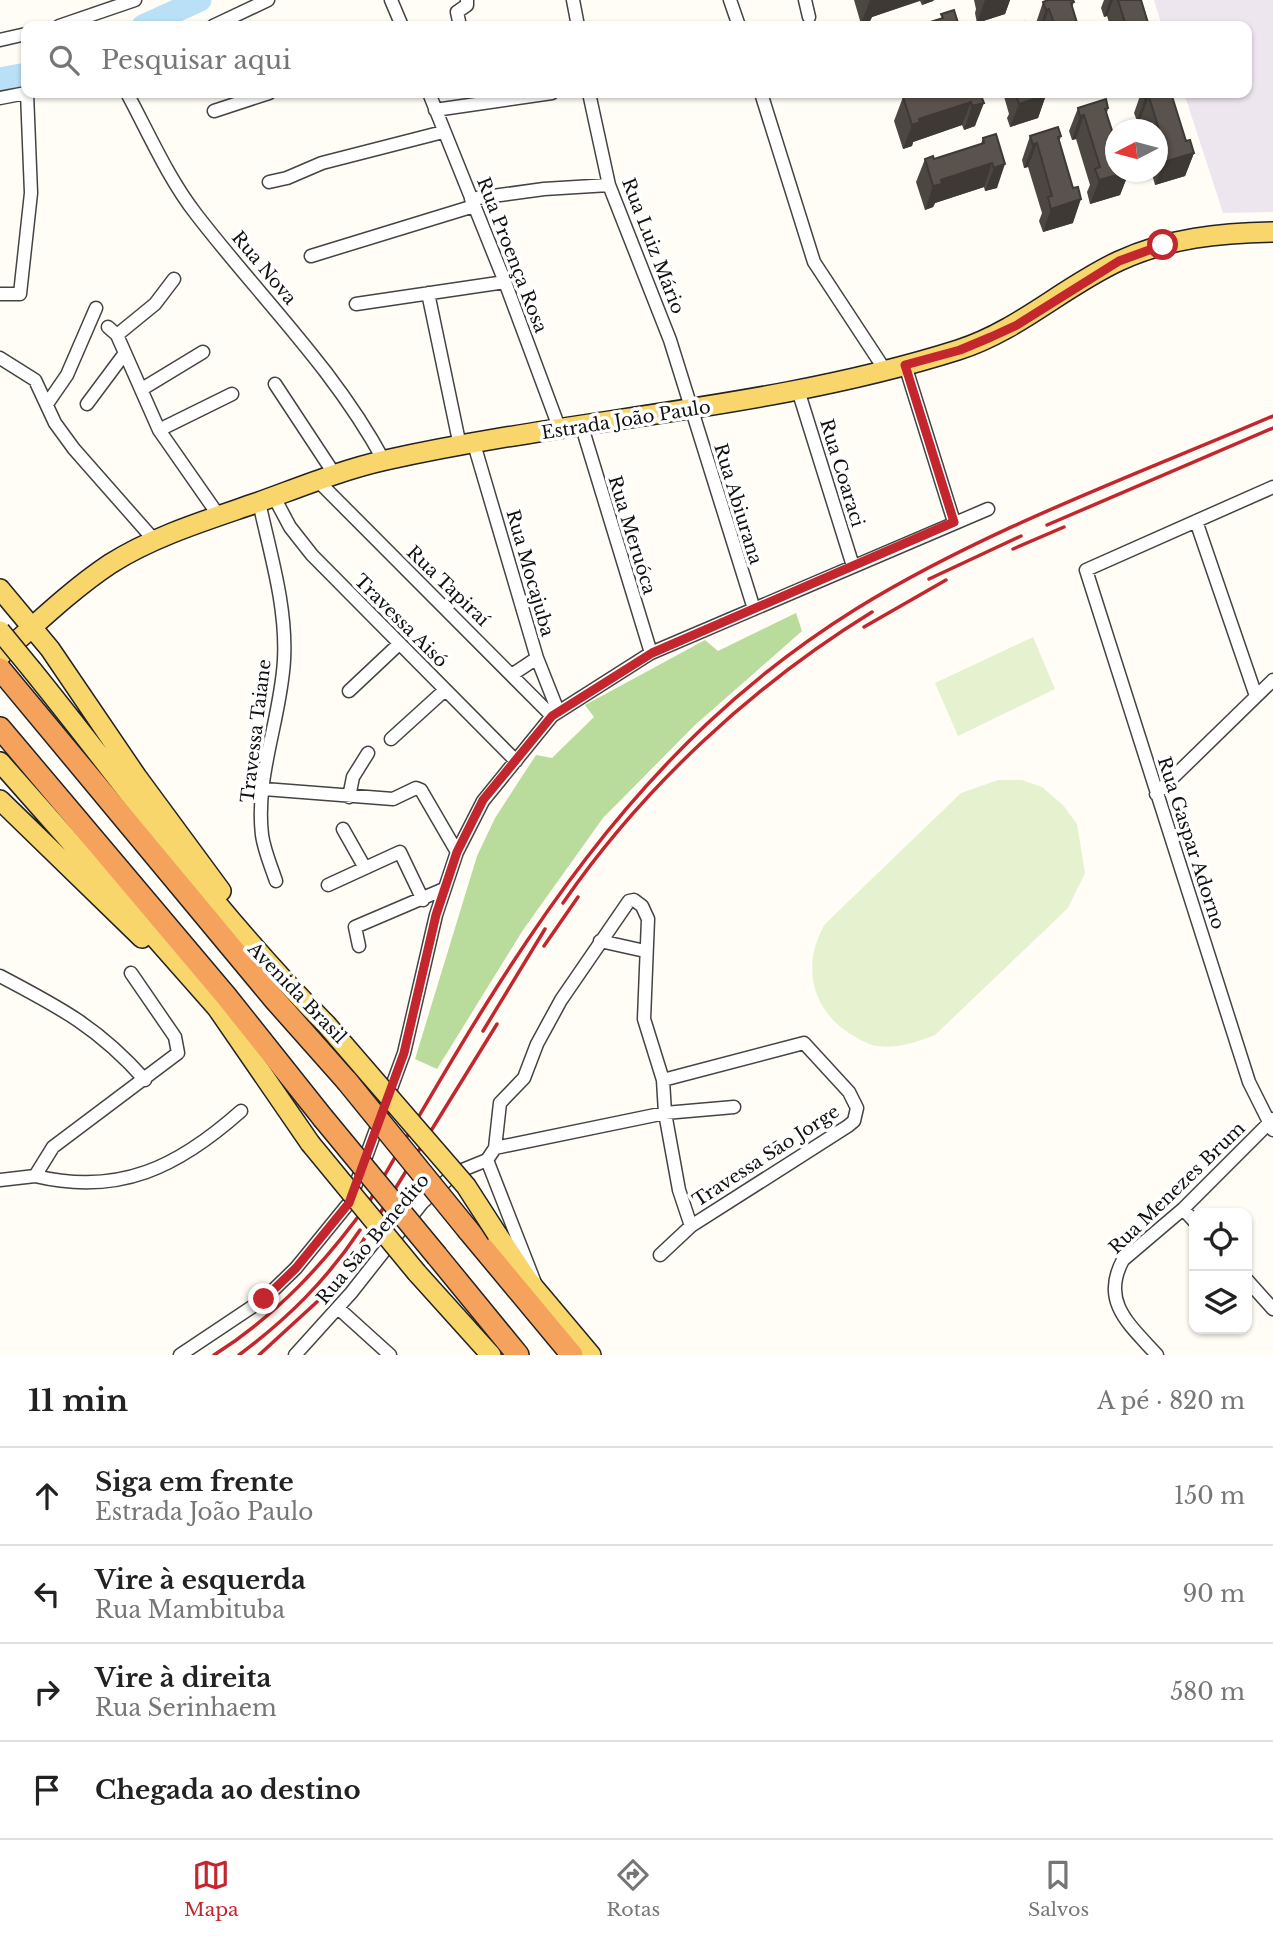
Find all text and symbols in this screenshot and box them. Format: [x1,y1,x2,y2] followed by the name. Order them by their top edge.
[21,21,1252,98] search box
[45,41,83,79] icon: search
[101,44,291,76] text: Pesquisar aqui
[1105,119,1168,182] north arrow
[472,174,552,336] street label: Rua Proença Rosa
[617,175,689,317] street label: Rua Luiz Mário
[227,227,301,309] street label: Rua Nova
[1147,229,1178,260] route start
[540,396,712,444] street label: Estrada João Paulo
[815,416,869,530] street label: Rua Coaraci
[709,441,767,567] street label: Rua Abiurana
[604,473,660,597] street label: Rua Meruóca
[501,507,559,639] street label: Rua Mocajuba
[402,541,494,631] street label: Rua Tapiraí
[350,570,452,672] street label: Travessa Aisó
[236,658,276,804] street label: Travessa Taiane
[1153,754,1229,932] street label: Rua Gaspar Adorno
[243,937,351,1048] street label: Avenida Brasil
[689,1100,843,1212] street label: Travessa Sāo Jorge
[1104,1117,1250,1259] street label: Rua Menezes Brum
[312,1169,434,1309] street label: Rua Sāo Benedito
[1189,1208,1252,1334] map controls
[1189,1208,1252,1271] button: locate
[1189,1271,1252,1334] button: layers
[248,1283,279,1314] route end
[28,1382,128,1419] text: 11 min
[1097,1387,1245,1415] text: A pé · 820 m
[95,1466,294,1498] text: Siga em frente
[28,1477,66,1515] icon: ahead
[1174,1482,1245,1510] text: 150 m
[95,1498,313,1526] text: Estrada João Paulo
[95,1564,306,1596] text: Vire à esquerda
[28,1575,66,1613] icon: left
[1183,1580,1245,1608] text: 90 m
[95,1596,285,1624] text: Rua Mambituba
[95,1662,271,1694] text: Vire à direita
[28,1673,66,1711] icon: right
[1170,1678,1245,1706] text: 580 m
[95,1694,277,1722] text: Rua Serinhaem
[28,1771,66,1809] icon: arrive
[95,1774,361,1806] text: Chegada ao destino
[184,1856,239,1921] tab: Mapa
[607,1856,660,1921] tab: Rotas
[1028,1856,1089,1921] tab: Salvos

